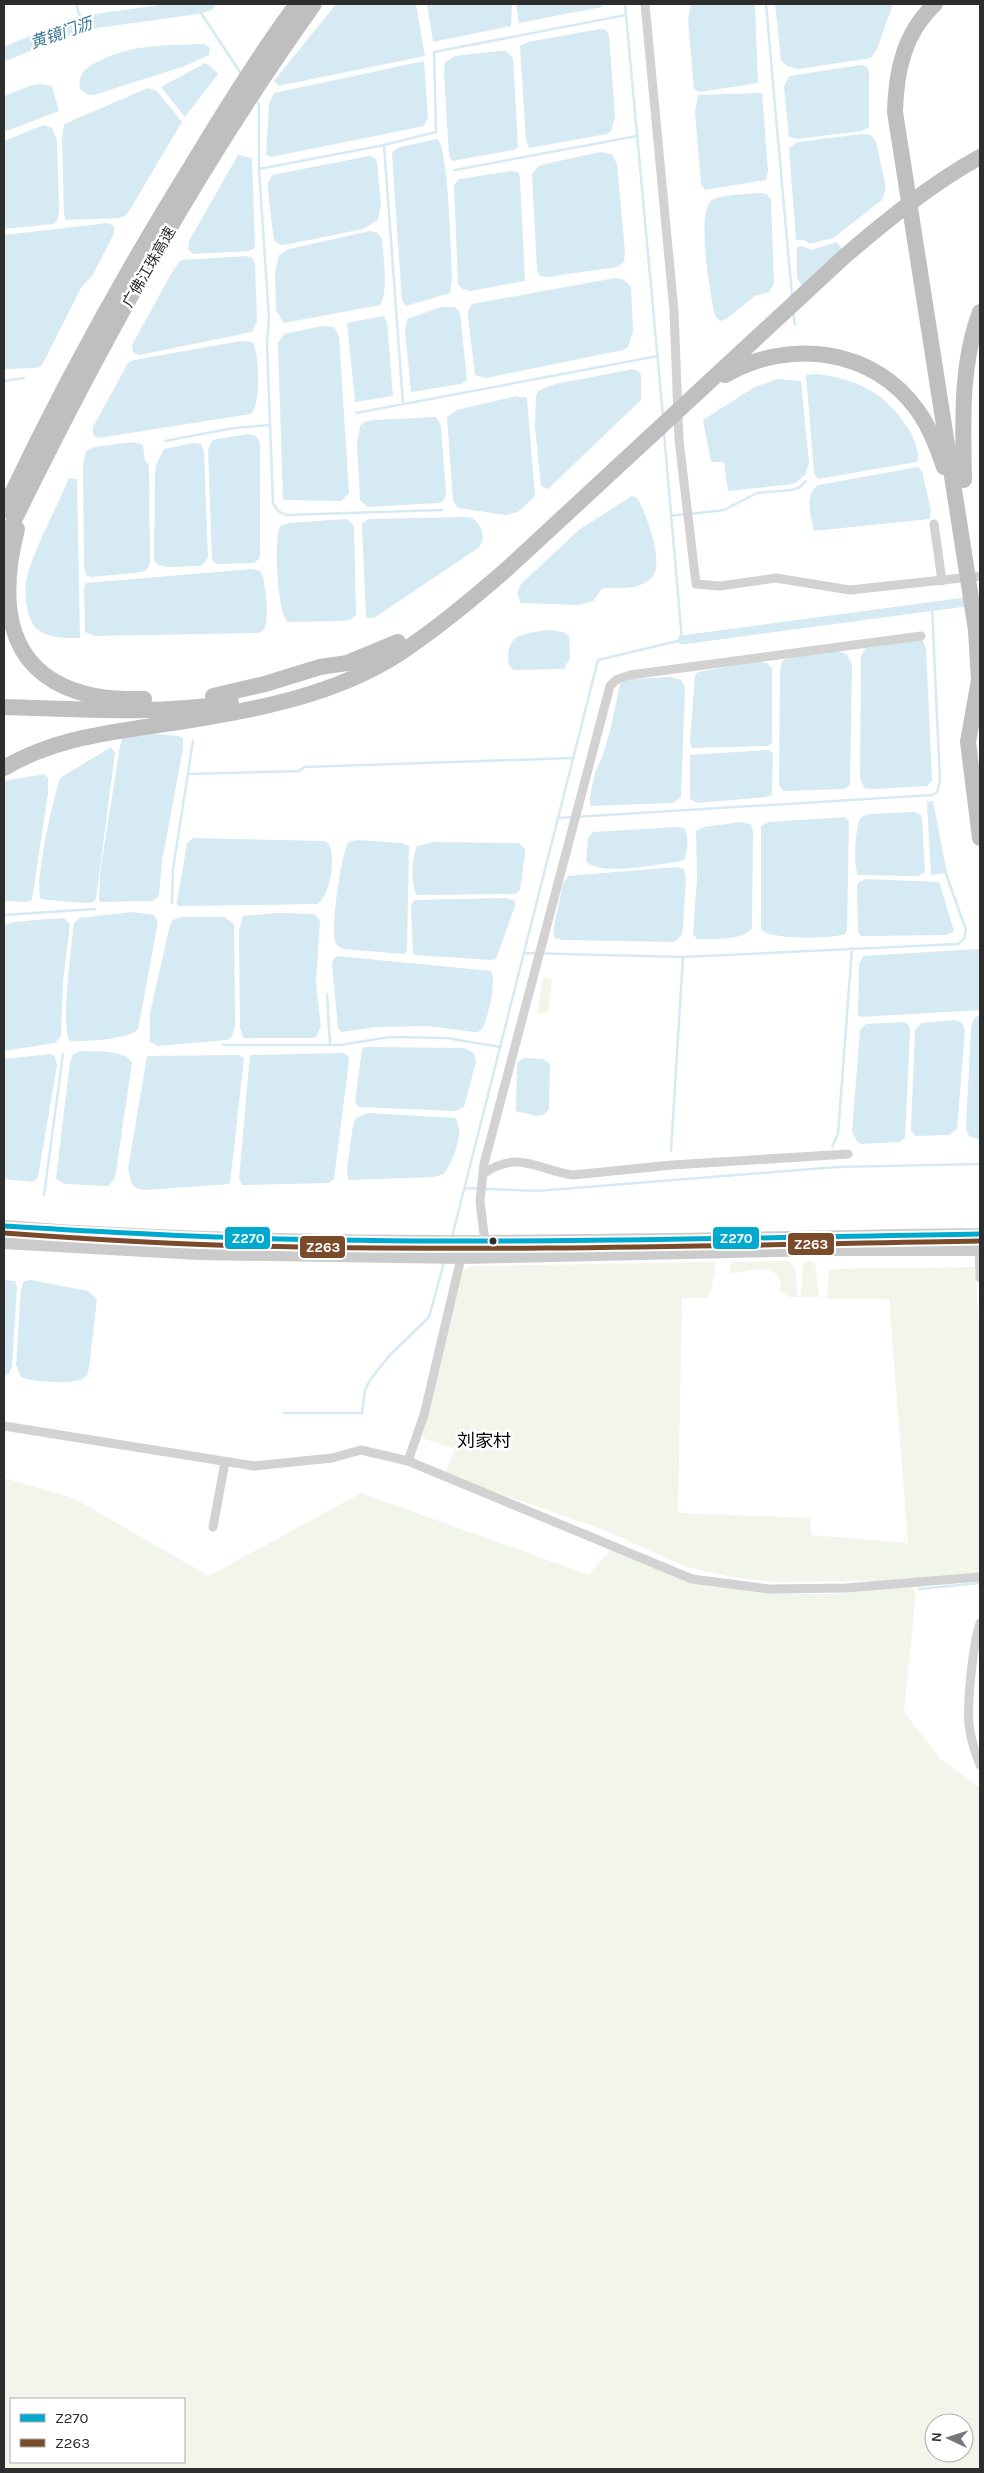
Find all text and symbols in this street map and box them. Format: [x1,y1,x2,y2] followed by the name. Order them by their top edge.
[28,13,97,52] water label: 黄镜门沥
[119,224,179,310] street label: 广佛江珠高速
[224,1226,271,1250] line badge: Z270
[712,1226,760,1250] line badge: Z270
[231,1230,265,1247] text: Z270
[719,1230,753,1247] text: Z270
[787,1232,835,1256] line badge: Z263
[299,1235,346,1259] line badge: Z263
[488,1236,498,1246] unlabelled marker
[794,1236,828,1253] text: Z263
[306,1239,340,1256] text: Z263
[457,1430,511,1452] district label: 刘家村
[10,2398,185,2463] legend
[55,2409,89,2427] text: Z270
[924,2413,974,2463] north arrow
[928,2432,945,2443] text: N
[55,2434,90,2452] text: Z263

